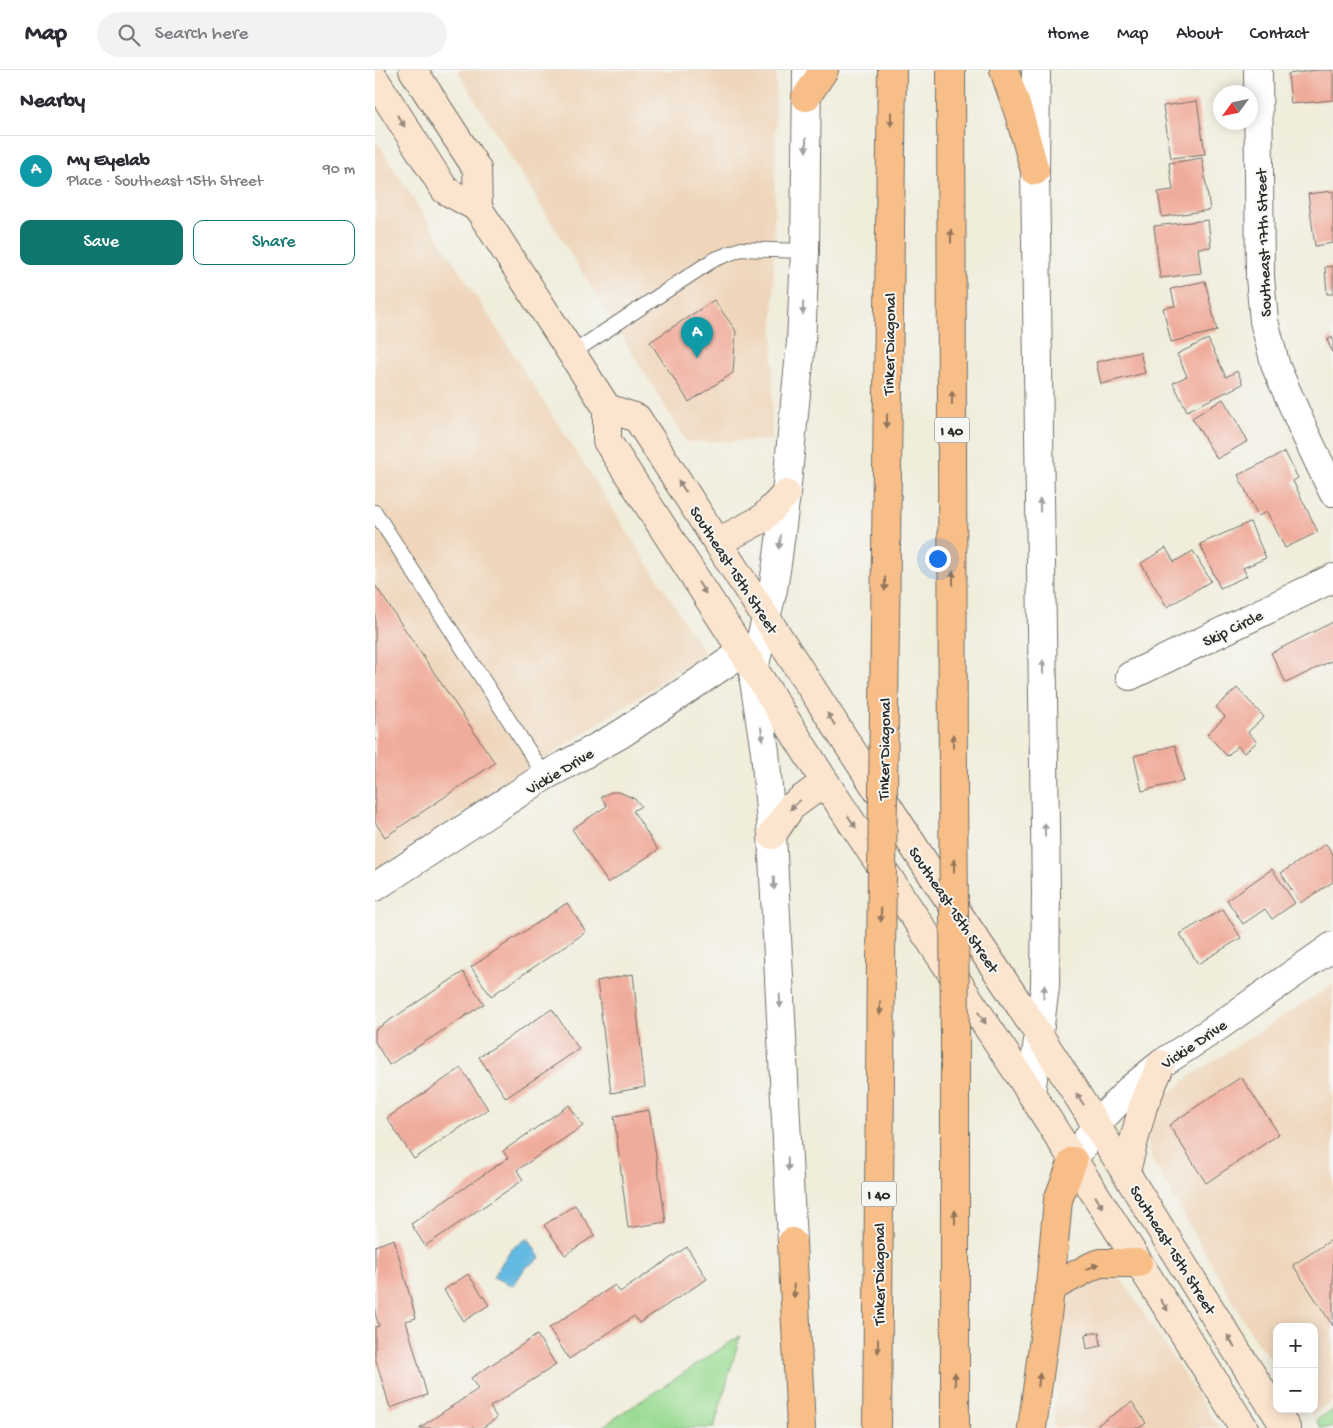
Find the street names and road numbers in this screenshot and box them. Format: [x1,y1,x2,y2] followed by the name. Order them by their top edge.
[1253,167,1278,317] street label: Southeast 17th Street
[881,293,902,396] street label: Tinker Diagonal
[935,418,969,442] road number: I 40
[684,504,781,639] street label: Southeast 15th Street
[1200,607,1267,653] street label: Skip Circle
[876,698,897,801] street label: Tinker Diagonal
[523,745,599,801] street label: Vickie Drive
[903,844,1002,979] street label: Southeast 15th Street
[1158,1017,1232,1075] street label: Vickie Drive
[861,1182,897,1206] road number: I 40
[1124,1183,1219,1320] street label: Southeast 15th Street
[872,1223,891,1326] street label: Tinker Diagonal

